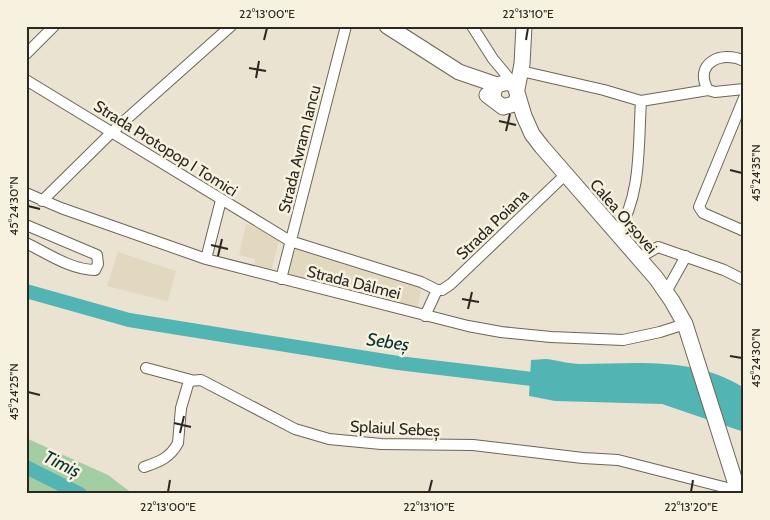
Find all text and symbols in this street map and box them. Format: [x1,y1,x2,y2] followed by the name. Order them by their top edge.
[239,6,295,21] text: 22°13'00"E
[502,6,554,21] text: 22°13'10"E
[274,83,325,215] street label: Strada Avram Iancu
[90,96,241,200] street label: Strada Protopop I Tomici
[748,144,763,202] text: 45°24'35"N
[585,175,661,258] street label: Calea Orșovei
[6,176,21,236] text: 45°24'30"N
[452,185,533,263] street label: Strada Poiana
[305,262,403,303] street label: Strada Dâlmei
[365,328,411,356] water label: Sebeș
[748,328,763,388] text: 45°24'30"N
[6,363,21,421] text: 45°24'25"N
[349,417,441,441] street label: Splaiul Sebeș
[40,446,84,482] water label: Timiș
[140,499,196,514] text: 22°13'00"E
[403,499,455,514] text: 22°13'10"E
[664,499,718,514] text: 22°13'20"E

